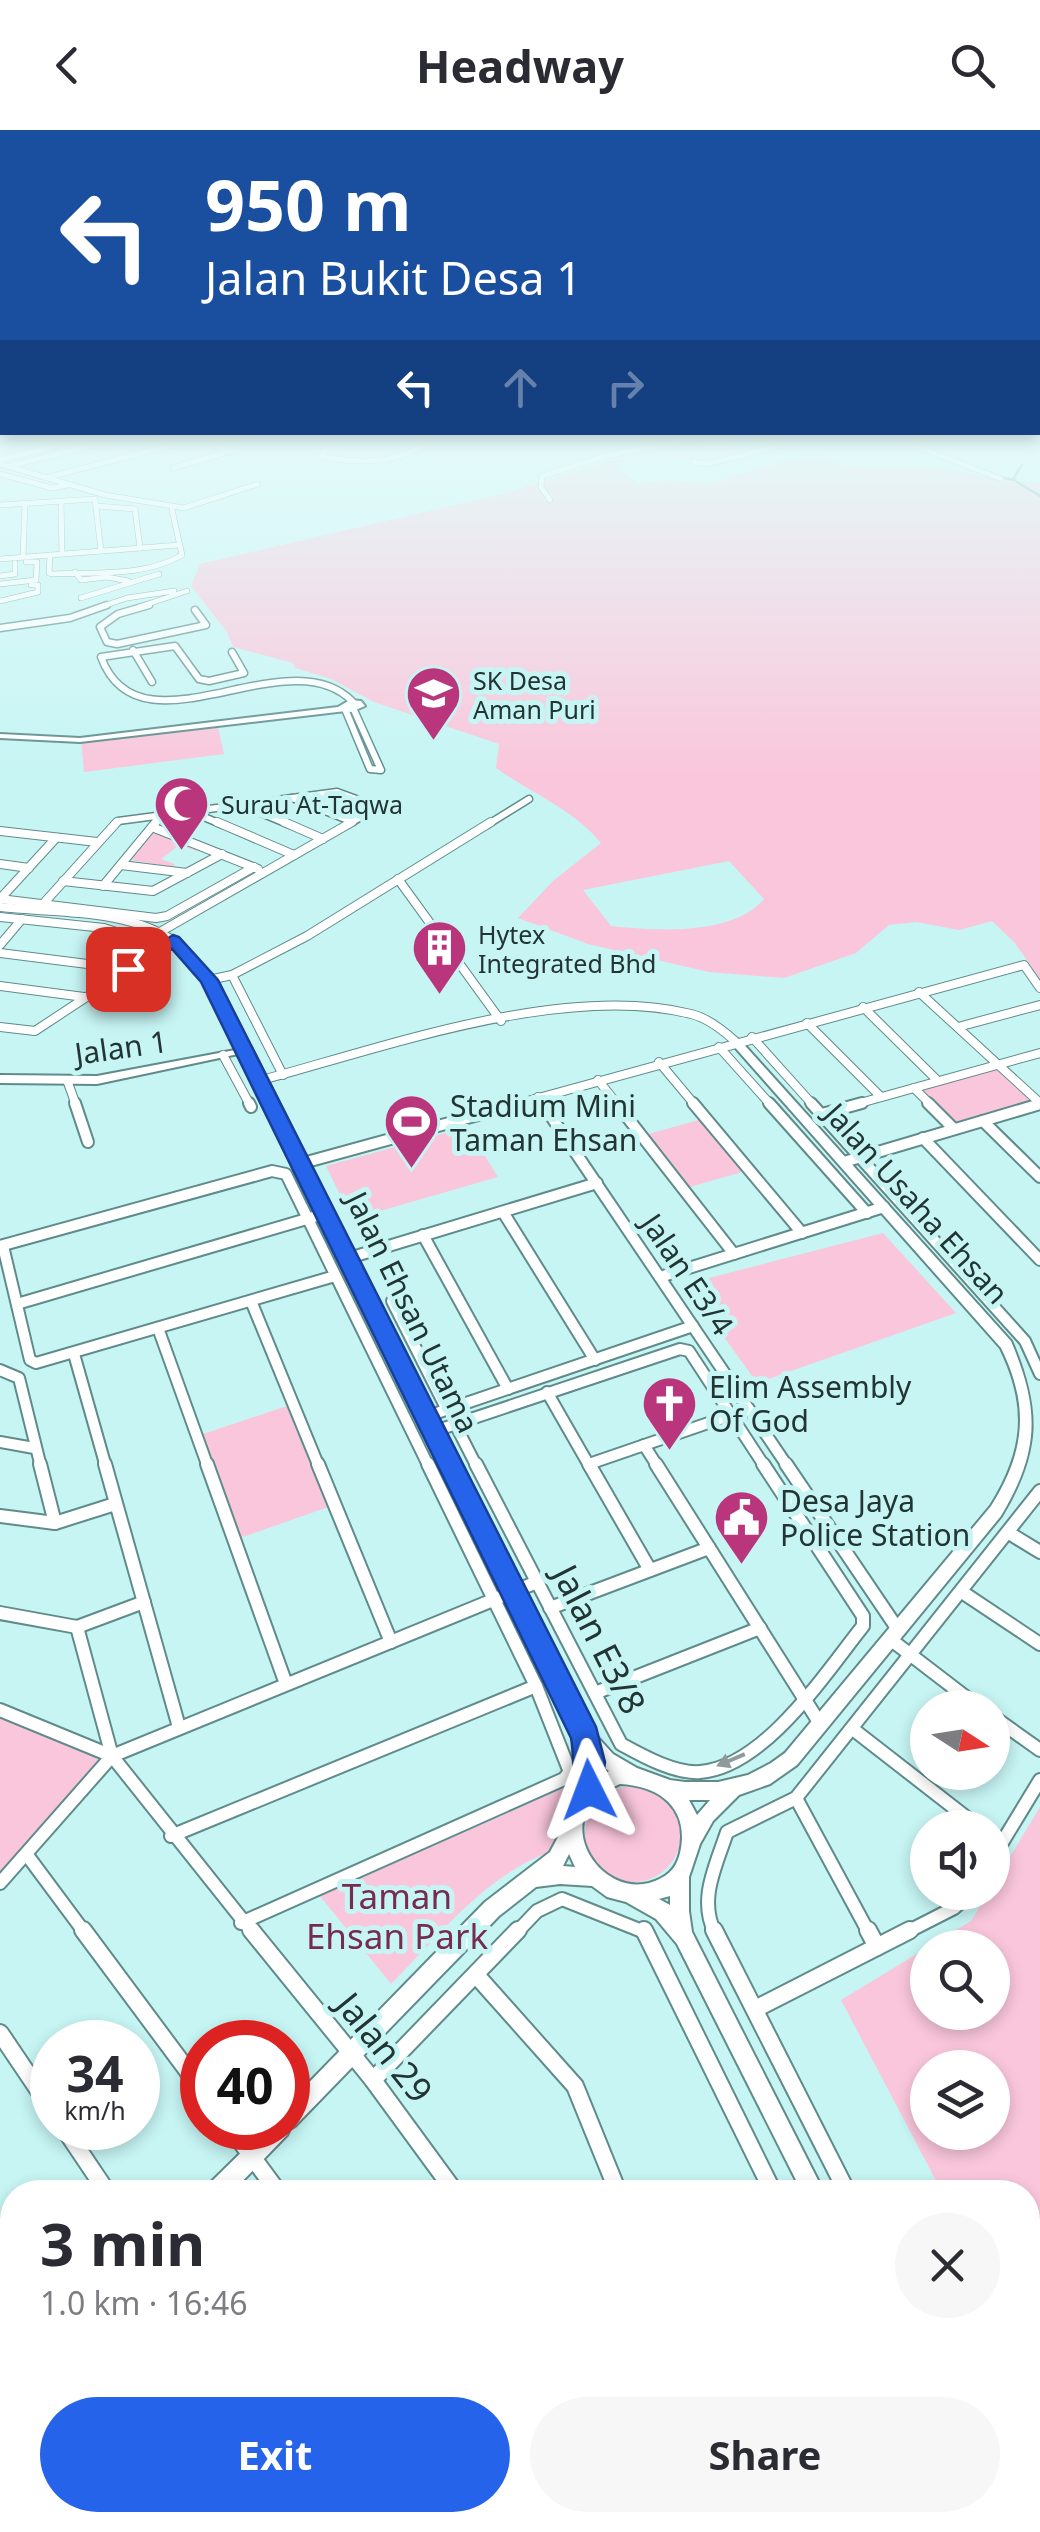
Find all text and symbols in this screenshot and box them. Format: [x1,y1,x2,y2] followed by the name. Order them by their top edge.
[416,35,624,96] text: Headway
[40,38,95,93] icon: back
[945,38,1000,93] icon: search
[205,156,412,252] text: 950 m
[40,170,170,300] icon: left
[205,247,582,308] text: Jalan Bukit Desa 1
[388,360,443,415] icon: left
[493,360,548,415] icon: ahead
[598,360,653,415] icon: right
[473,663,596,726] place label: SK Desa Aman Puri
[404,664,464,743] school or university icon: SK Desa Aman Puri
[152,774,212,853] mosque icon: Surau At-Taqwa
[221,787,403,821] place label: Surau At-Taqwa
[478,917,656,980] place label: Hytex Integrated Bhd
[409,918,469,997] building icon: Hytex Integrated Bhd
[86,927,171,1012] pin
[101,942,156,997] icon: arrive
[69,1020,170,1074] street label: Jalan 1
[450,1085,637,1160] place label: Stadium Mini Taman Ehsan
[814,1091,1018,1312] street label: Jalan Usaha Ehsan
[381,1092,441,1171] sports icon: Stadium Mini Taman Ehsan
[336,1182,489,1439] street label: Jalan Ehsan Utama
[631,1203,744,1343] street label: Jalan E3/4
[709,1366,912,1441] place label: Elim Assembly Of God
[640,1373,700,1452] church icon: Elim Assembly Of God
[780,1480,970,1555] place label: Desa Jaya Police Station
[711,1487,771,1566] public building icon: Desa Jaya Police Station
[541,1554,658,1721] street label: Jalan E3/8
[910,1690,1010,1790] north arrow
[910,1690,1010,2150] map controls
[537,1738,641,1842] position arrow
[716,1753,746,1769] one-way arrow
[910,1810,1010,1910] button: sound
[306,1872,488,1959] park label: Taman Ehsan Park
[910,1930,1010,2030] button: search
[324,1980,444,2112] street label: Jalan 29
[180,2020,310,2150] speed limit sign: 40
[66,2039,124,2107] text: 34
[910,2050,1010,2150] button: layers
[64,2093,126,2127] text: km/h
[40,2202,205,2284] text: 3 min
[895,2213,1000,2318] button: close
[40,2281,248,2324] text: 1.0 km · 16:46
[40,2397,510,2512] button: Exit
[530,2397,1000,2512] button: Share

